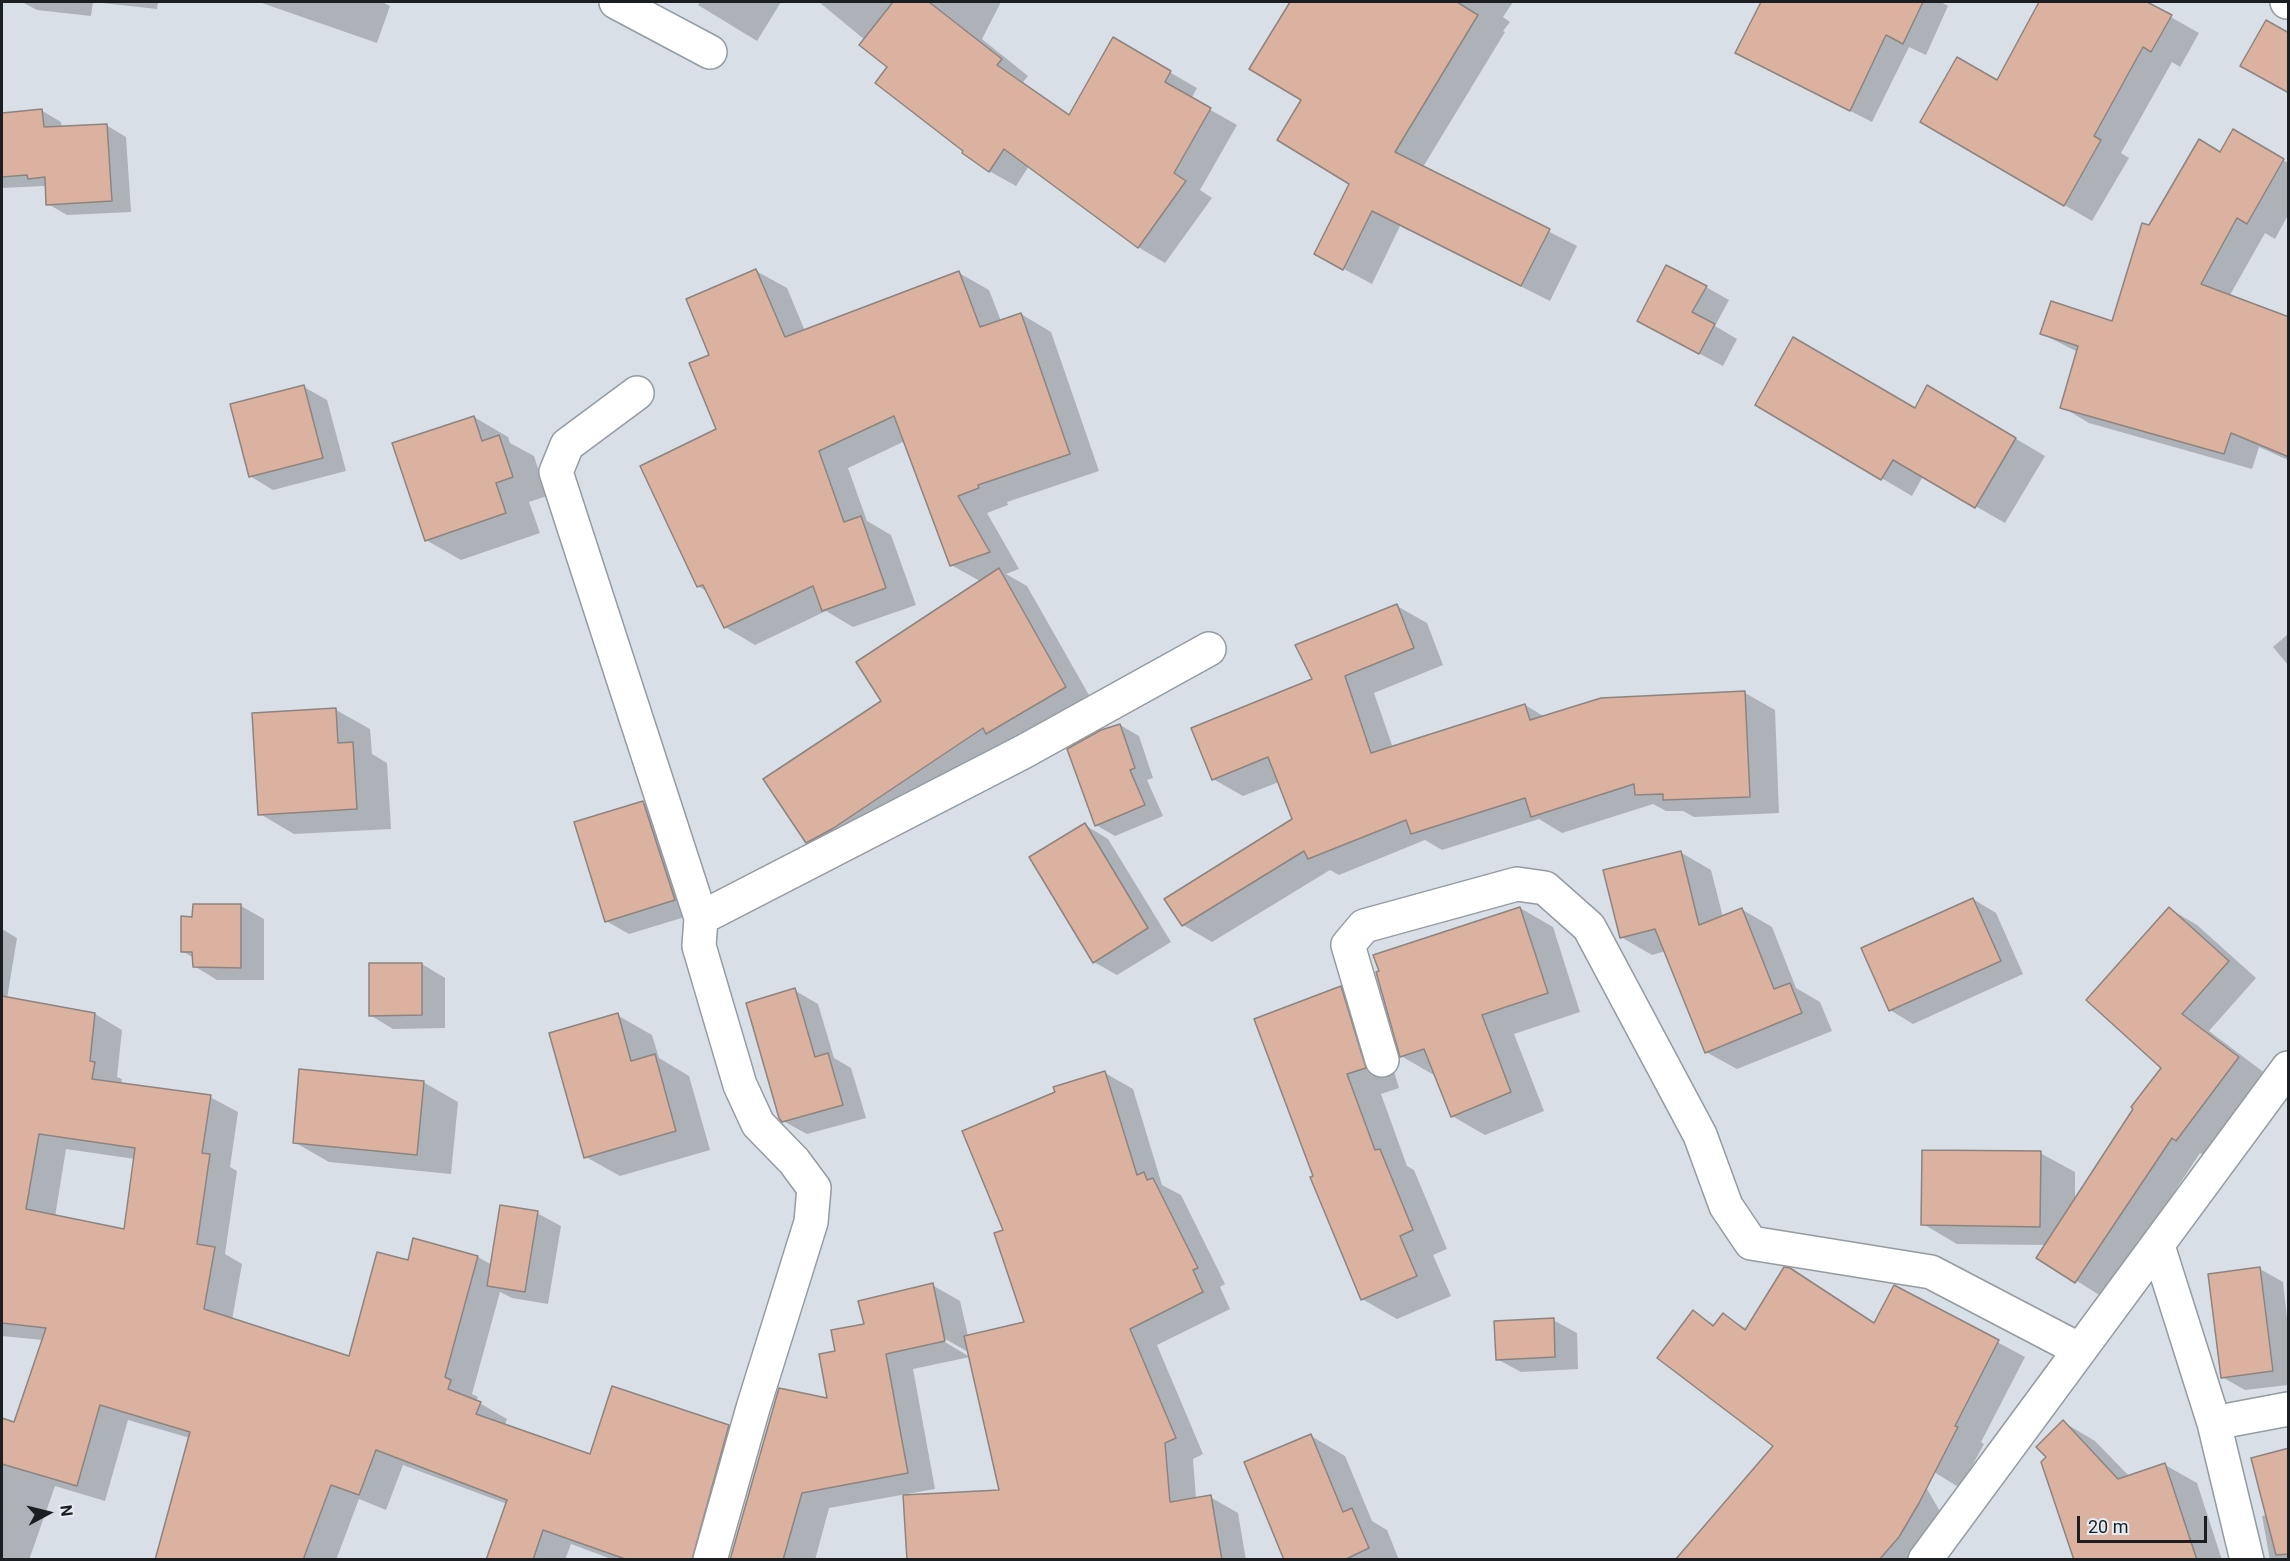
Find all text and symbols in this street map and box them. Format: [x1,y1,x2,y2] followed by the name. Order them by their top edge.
[18,1483,78,1543] north arrow
[56,1504,76,1518] text: N
[2080,1504,2210,1542] scale bar
[2088,1516,2128,1537] text: 20 m

